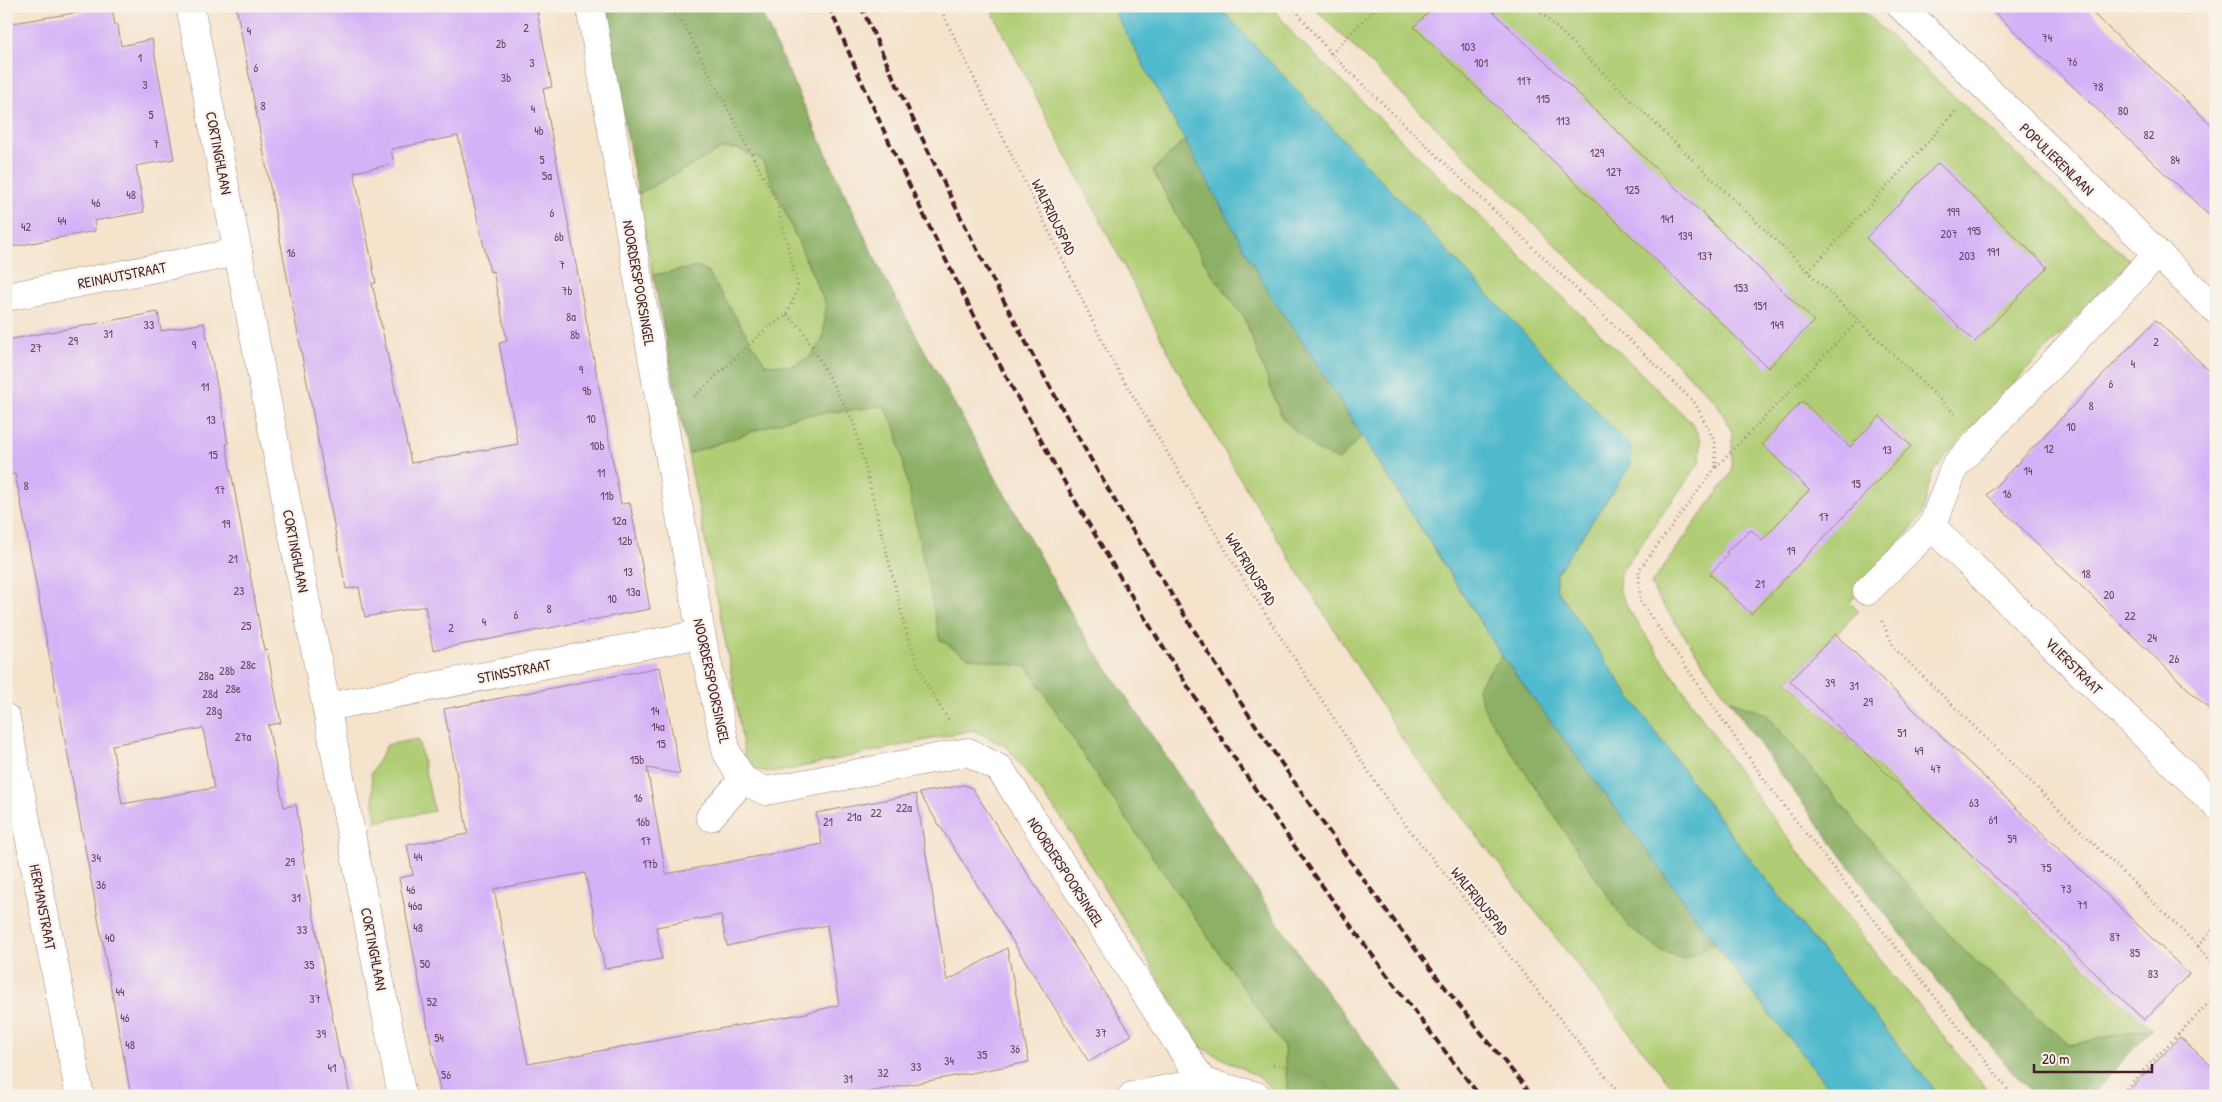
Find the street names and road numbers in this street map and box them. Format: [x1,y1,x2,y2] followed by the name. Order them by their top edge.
[201,110,237,196] street label: CORTINGHLAAN
[2015,118,2099,200] street label: POPULIERENLAAN
[1027,176,1082,259] street label: WALFRIDUSPAD
[618,218,660,348] street label: NOORDERSPOORSINGEL
[76,256,169,294] street label: REINAUTSTRAAT
[278,508,314,594] street label: CORTINGHLAAN
[1220,529,1282,610] street label: WALFRIDUSPAD
[688,616,736,746] street label: NOORDERSPOORSINGEL
[2041,633,2108,700] street label: VLIERSTRAAT
[475,653,554,688] street label: STINSSTRAAT
[1022,813,1110,932] street label: NOORDERSPOORSINGEL
[24,862,62,953] street label: HERMANSTRAAT
[1446,863,1515,940] street label: WALFRIDUSPAD
[356,906,392,992] street label: CORTINGHLAAN

